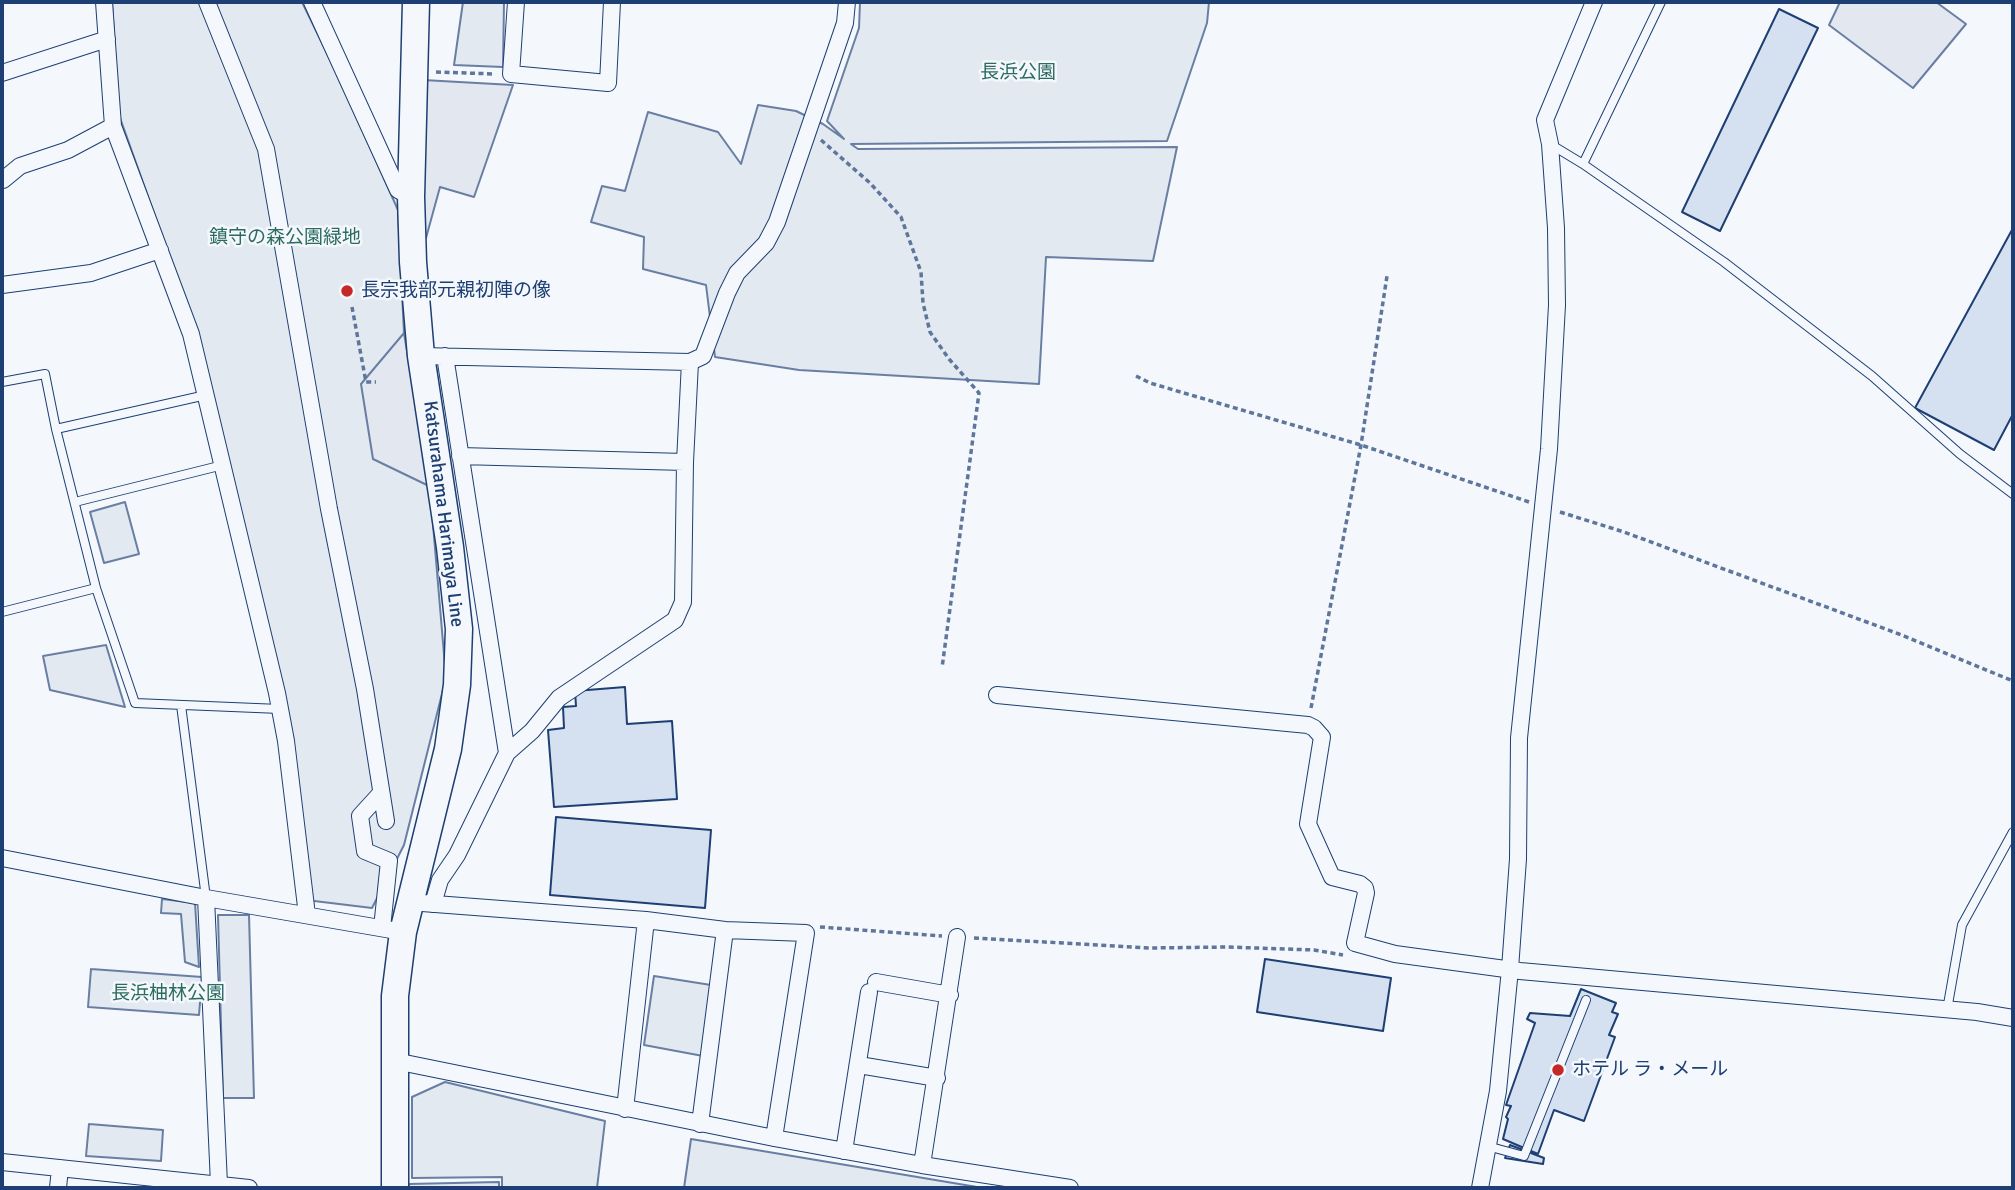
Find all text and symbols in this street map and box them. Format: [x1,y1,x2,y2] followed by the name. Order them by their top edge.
[980,62,1056,84] park label: 長浜公園
[209,227,361,249] park label: 鎮守の森公園緑地
[361,280,551,302] place label: 長宗我部元親初陣の像
[339,283,355,299] marker: 長宗我部元親初陣の像
[418,399,468,629] street label: Katsurahama Harimaya Line
[111,983,225,1005] park label: 長浜柚林公園
[1572,1059,1728,1081] place label: ホテル ラ・メール
[1550,1062,1566,1078] marker: ホテル ラ・メール

